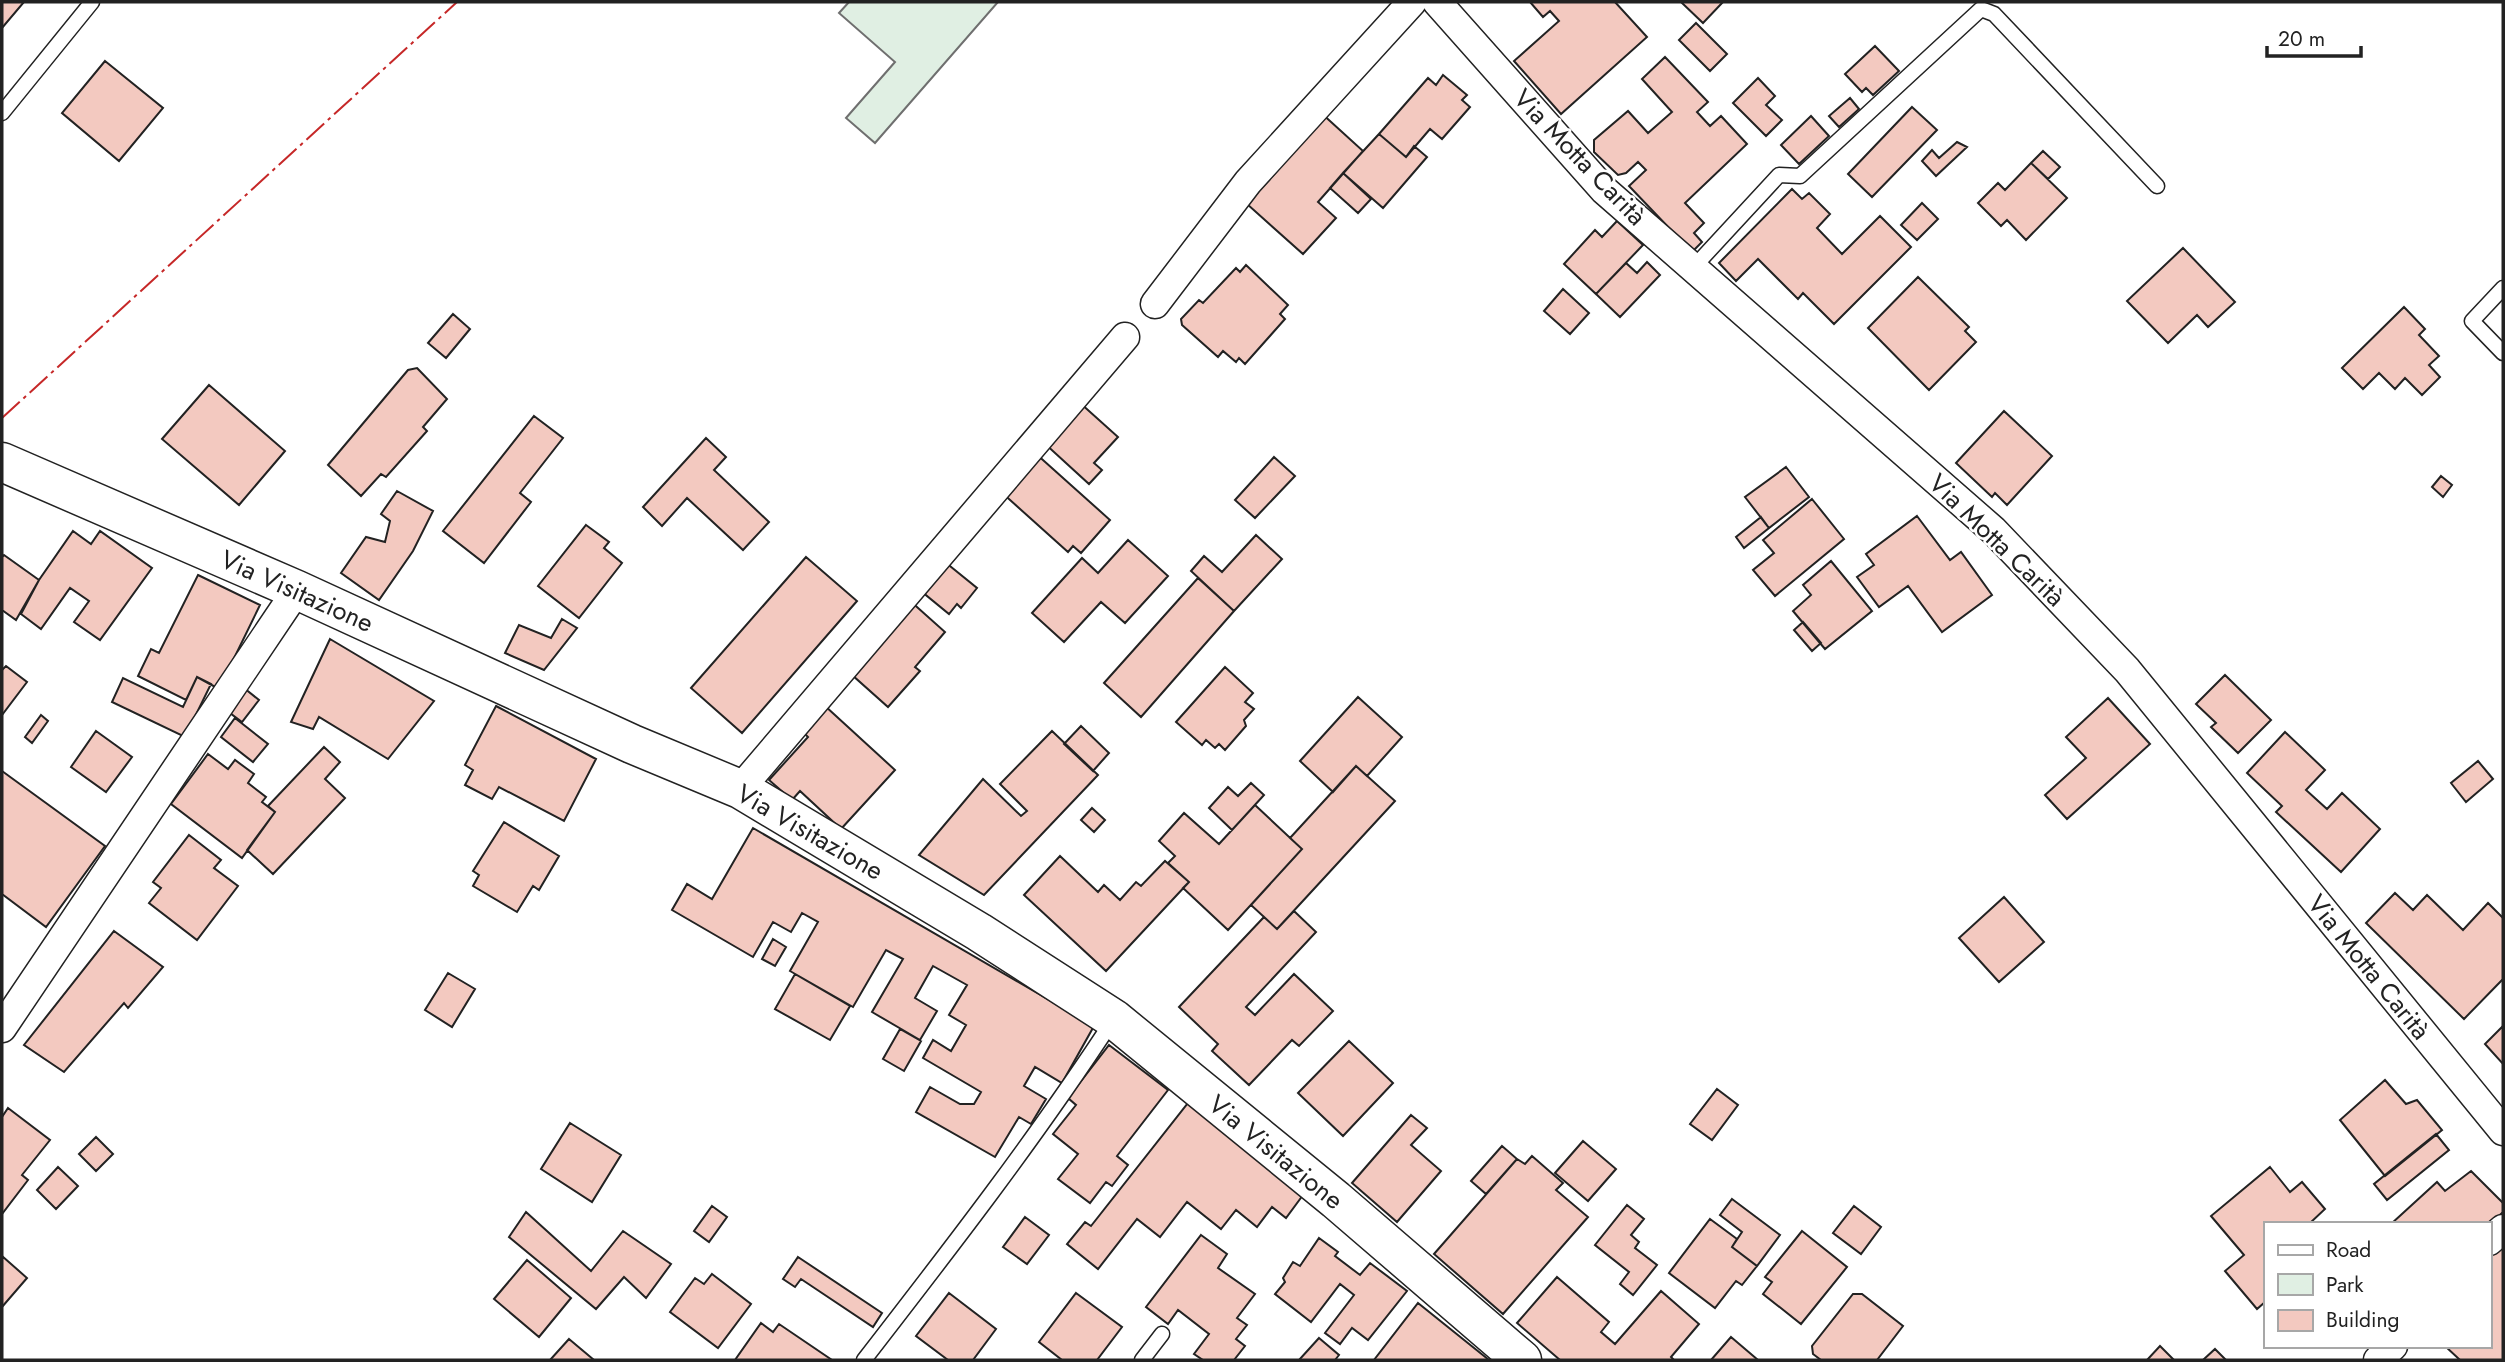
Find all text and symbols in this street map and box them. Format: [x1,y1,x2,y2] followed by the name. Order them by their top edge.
[2267,14,2362,58] scale bar
[2278,24,2325,54] text: 20 m
[1505,80,1655,234] street label: Via Motta Carità
[1920,465,2074,615] street label: Via Motta Carità
[214,540,380,642] street label: Via Visitazione
[729,775,891,889] street label: Via Visitazione
[2299,886,2439,1048] street label: Via Motta Carità
[1200,1086,1352,1218] street label: Via Visitazione
[2264,1222,2491,1348] legend
[2326,1235,2371,1265] text: Road
[2326,1270,2364,1300] text: Park
[2326,1305,2399,1335] text: Building

